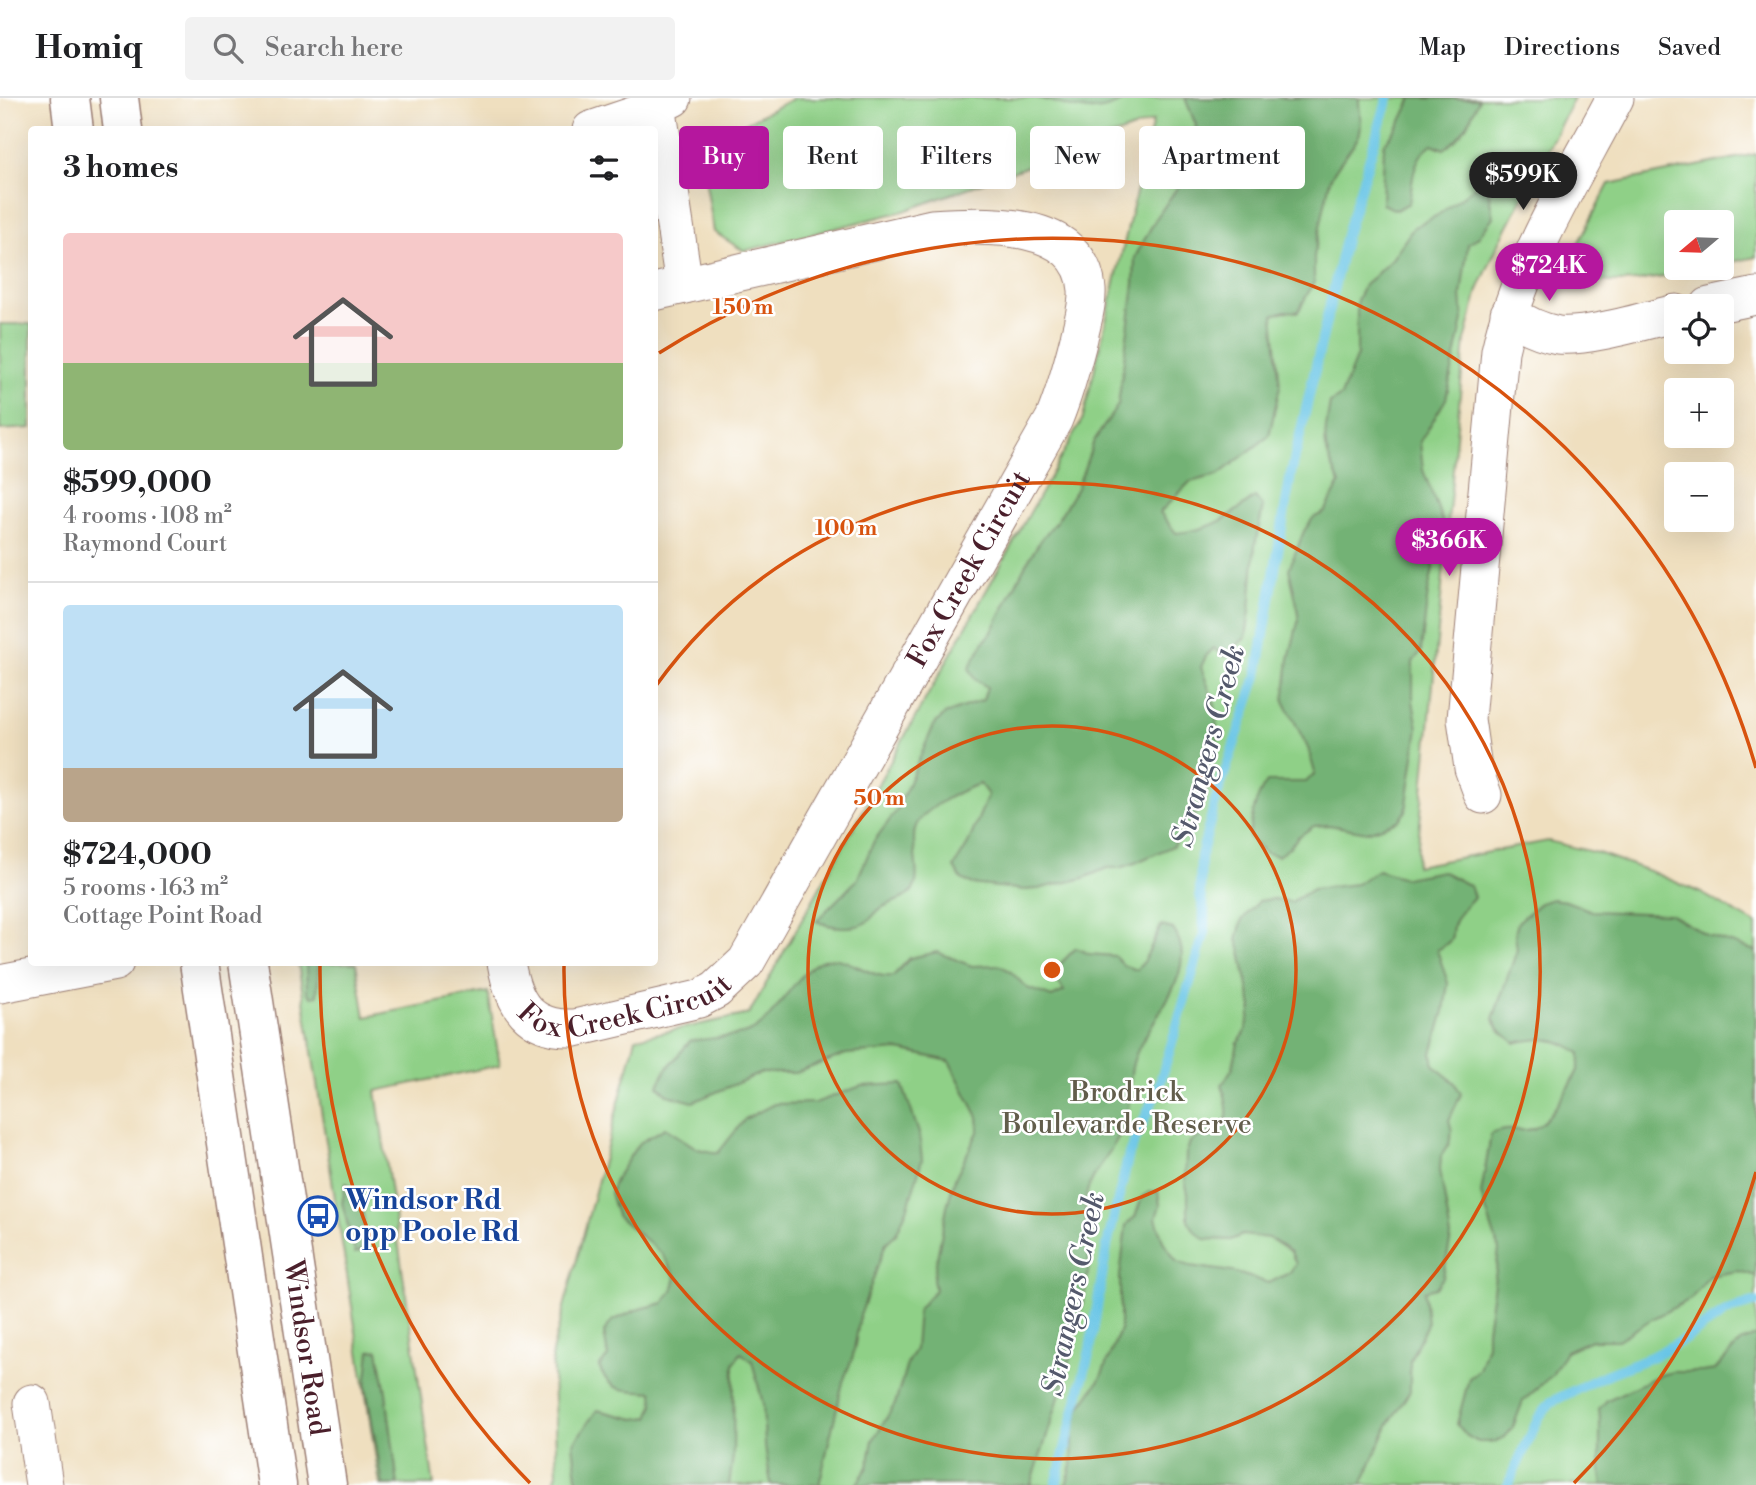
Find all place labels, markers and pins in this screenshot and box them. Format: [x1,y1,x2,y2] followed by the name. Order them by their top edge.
[1474,152,1572,212] pin: $599K
[1500,244,1598,303] pin: $724K
[1400,518,1498,578] pin: $366K
[1040,958,1064,982] centre of rings
[344,1183,520,1250] place label: Windsor Rd opp Poole Rd
[297,1195,339,1237] bus stop icon: Windsor Rd opp Poole Rd

